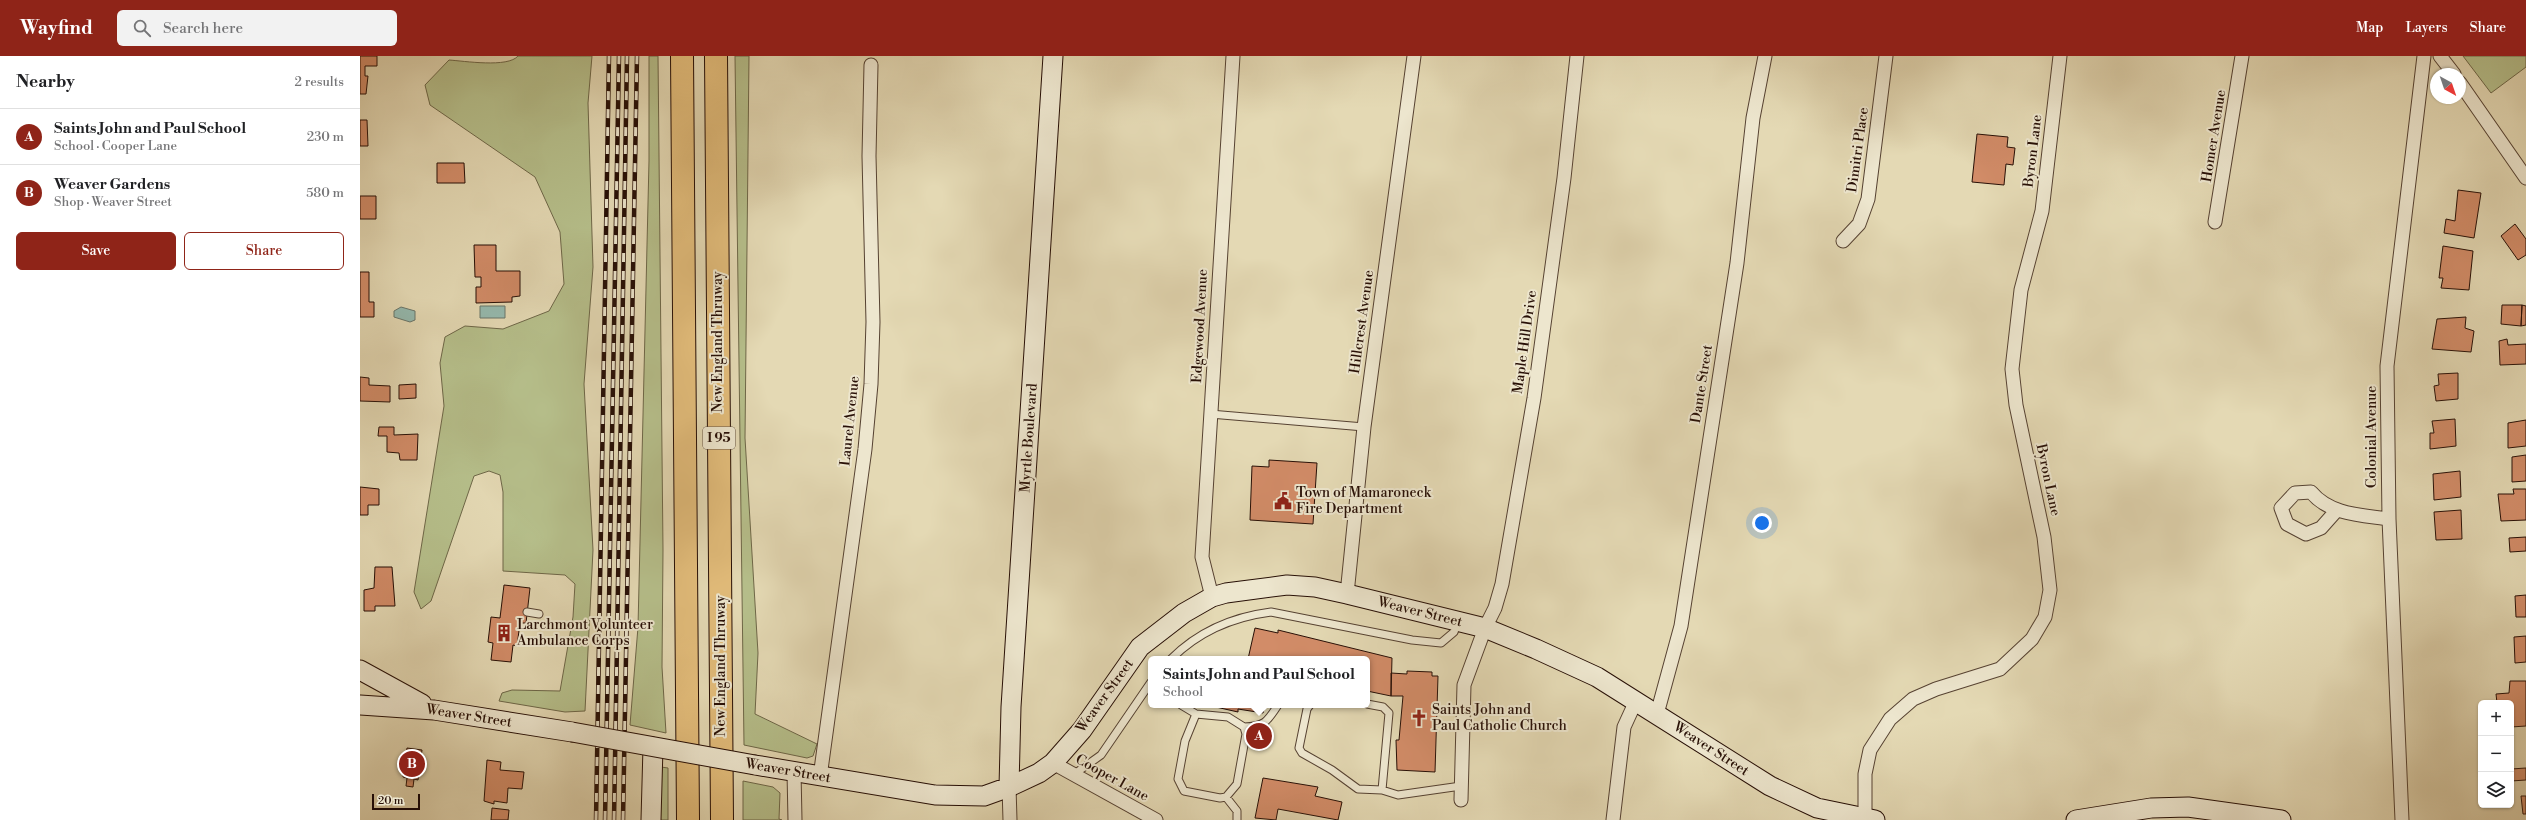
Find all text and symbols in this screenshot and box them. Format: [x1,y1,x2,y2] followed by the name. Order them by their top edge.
[117,10,397,46] search box
[20,16,93,40] text: Wayfind
[131,17,153,39] icon: search
[163,19,243,38] text: Search here
[2356,19,2383,37] text: Map
[2405,19,2448,37] text: Layers
[2470,19,2506,37] text: Share
[2430,68,2466,104] north arrow
[16,71,75,93] text: Nearby
[295,74,344,90] text: 2 results
[2198,88,2230,184] street label: Homer Avenue
[1843,106,1873,194] street label: Dimitri Place
[2019,114,2046,189] street label: Byron Lane
[54,119,246,138] text: Saints John and Paul School
[24,129,34,145] text: A
[307,129,344,145] text: 230 m
[54,138,177,154] text: School · Cooper Lane
[54,175,170,194] text: Weaver Gardens
[24,185,34,201] text: B
[306,185,344,201] text: 580 m
[54,194,172,210] text: Shop · Weaver Street
[16,232,176,270] button: Save
[184,232,344,270] button: Share
[1188,269,1212,383] street label: Edgewood Avenue
[1346,269,1378,375] street label: Hillcrest Avenue
[709,271,727,413] street label: New England Thruway
[1509,289,1541,395] street label: Maple Hill Drive
[1687,343,1717,424] street label: Dante Street
[836,375,864,467] street label: Laurel Avenue
[1016,383,1042,493] street label: Myrtle Boulevard
[2363,386,2381,488] street label: Colonial Avenue
[703,427,735,449] road number: I 95
[2031,441,2064,518] street label: Byron Lane
[1296,484,1432,518] place label: Town of Mamaroneck Fire Department
[1273,491,1293,511] public building icon: Town of Mamaroneck Fire Department
[1752,513,1772,533] your location
[1375,593,1464,631] street label: Weaver Street
[712,595,730,737] street label: New England Thruway
[516,616,653,650] place label: Larchmont Volunteer Ambulance Corps
[494,623,514,643] building icon: Larchmont Volunteer Ambulance Corps
[1072,656,1138,737] street label: Weaver Street
[1148,656,1370,708] popup
[1163,665,1355,684] text: Saints John and Paul School
[1163,684,1203,700] text: School
[424,700,513,732] street label: Weaver Street
[2478,700,2514,808] map controls
[2478,700,2514,736] button: +
[1432,701,1567,735] place label: Saints John and Paul Catholic Church
[1409,708,1429,728] church icon: Saints John and Paul Catholic Church
[1669,717,1752,780] street label: Weaver Street
[1246,721,1272,751] pin: A
[2478,736,2514,772] button: −
[399,749,425,779] pin: B
[1072,750,1152,806] street label: Cooper Lane
[743,754,832,787] street label: Weaver Street
[2478,772,2514,808] button: layers
[372,792,420,811] scale bar
[378,794,403,808] text: 20 m

